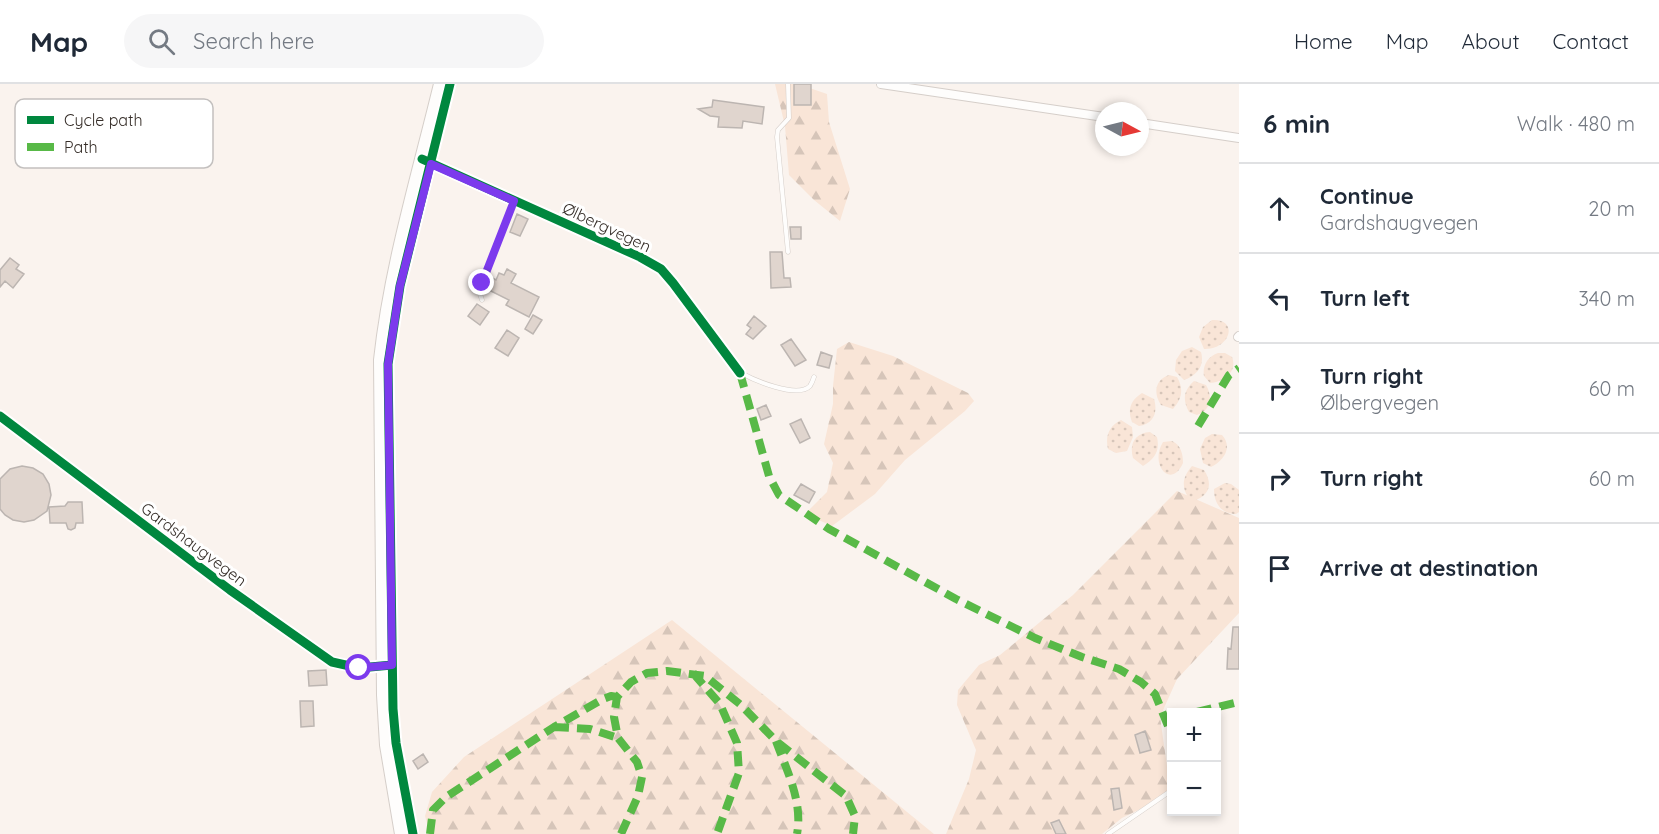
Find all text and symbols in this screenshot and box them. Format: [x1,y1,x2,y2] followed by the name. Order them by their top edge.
[124,14,544,68] search box
[30,24,88,59] text: Map
[145,25,178,58] icon: search
[193,27,315,55] text: Search here
[1294,28,1353,54] text: Home
[1386,28,1429,54] text: Map
[1462,28,1520,54] text: About
[1553,28,1629,54] text: Contact
[15,99,213,168] legend
[1095,102,1149,156] north arrow
[1263,107,1330,140] text: 6 min
[64,110,143,130] text: Cycle path
[1517,111,1635,136] text: Walk · 480 m
[64,137,98,157] text: Path
[1320,182,1414,210] text: Continue
[1263,192,1296,225] icon: ahead
[1588,196,1635,221] text: 20 m
[560,198,654,256] street label: Ølbergvegen
[1320,210,1479,235] text: Gardshaugvegen
[468,269,494,295] route end
[1263,282,1296,315] icon: left
[1320,284,1410,312] text: Turn left
[1578,286,1635,311] text: 340 m
[1320,362,1424,390] text: Turn right
[1263,372,1296,405] icon: right
[1589,376,1635,401] text: 60 m
[1320,390,1439,415] text: Ølbergvegen
[1263,462,1296,495] icon: right
[1320,464,1424,492] text: Turn right
[1589,466,1635,491] text: 60 m
[137,498,251,590] street label: Gardshaugvegen
[1263,552,1296,585] icon: arrive
[1320,554,1538,582] text: Arrive at destination
[345,654,371,680] route start
[1167,708,1221,816] map controls
[1167,708,1221,762] button: +
[1167,762,1221,816] button: −

